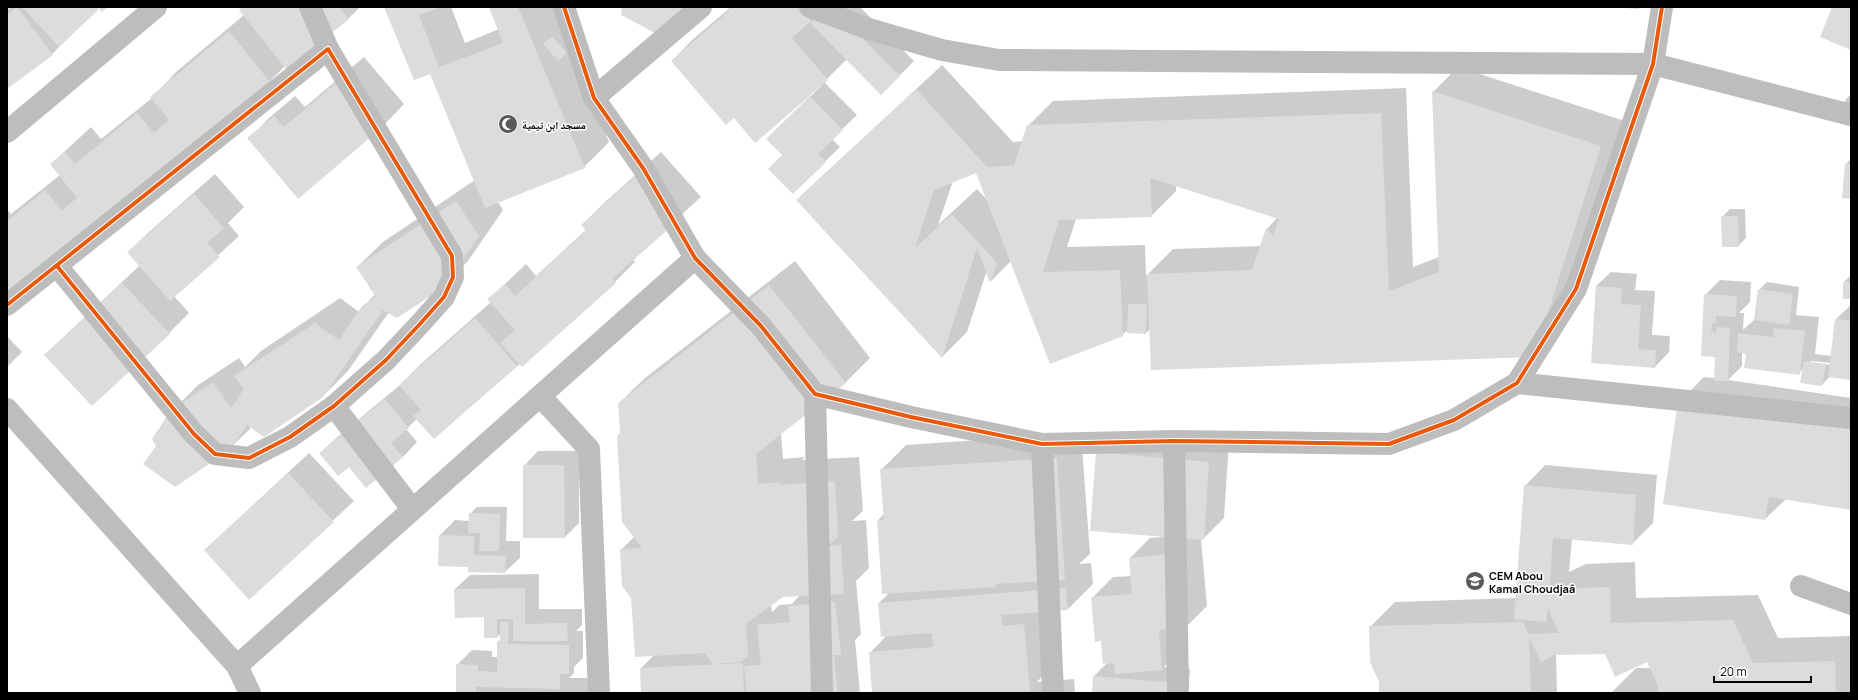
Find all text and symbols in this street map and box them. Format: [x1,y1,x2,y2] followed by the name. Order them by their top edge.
[497,113,519,135] mosque icon: مسجد ابن تيمية
[522,117,586,133] place label: مسجد ابن تيمية
[1489,568,1575,596] place label: CEM Abou Kamal Choudjaâ
[1464,570,1486,592] school or university icon: CEM Abou Kamal Choudjaâ
[1714,658,1811,684] scale bar
[1720,663,1747,680] text: 20 m

